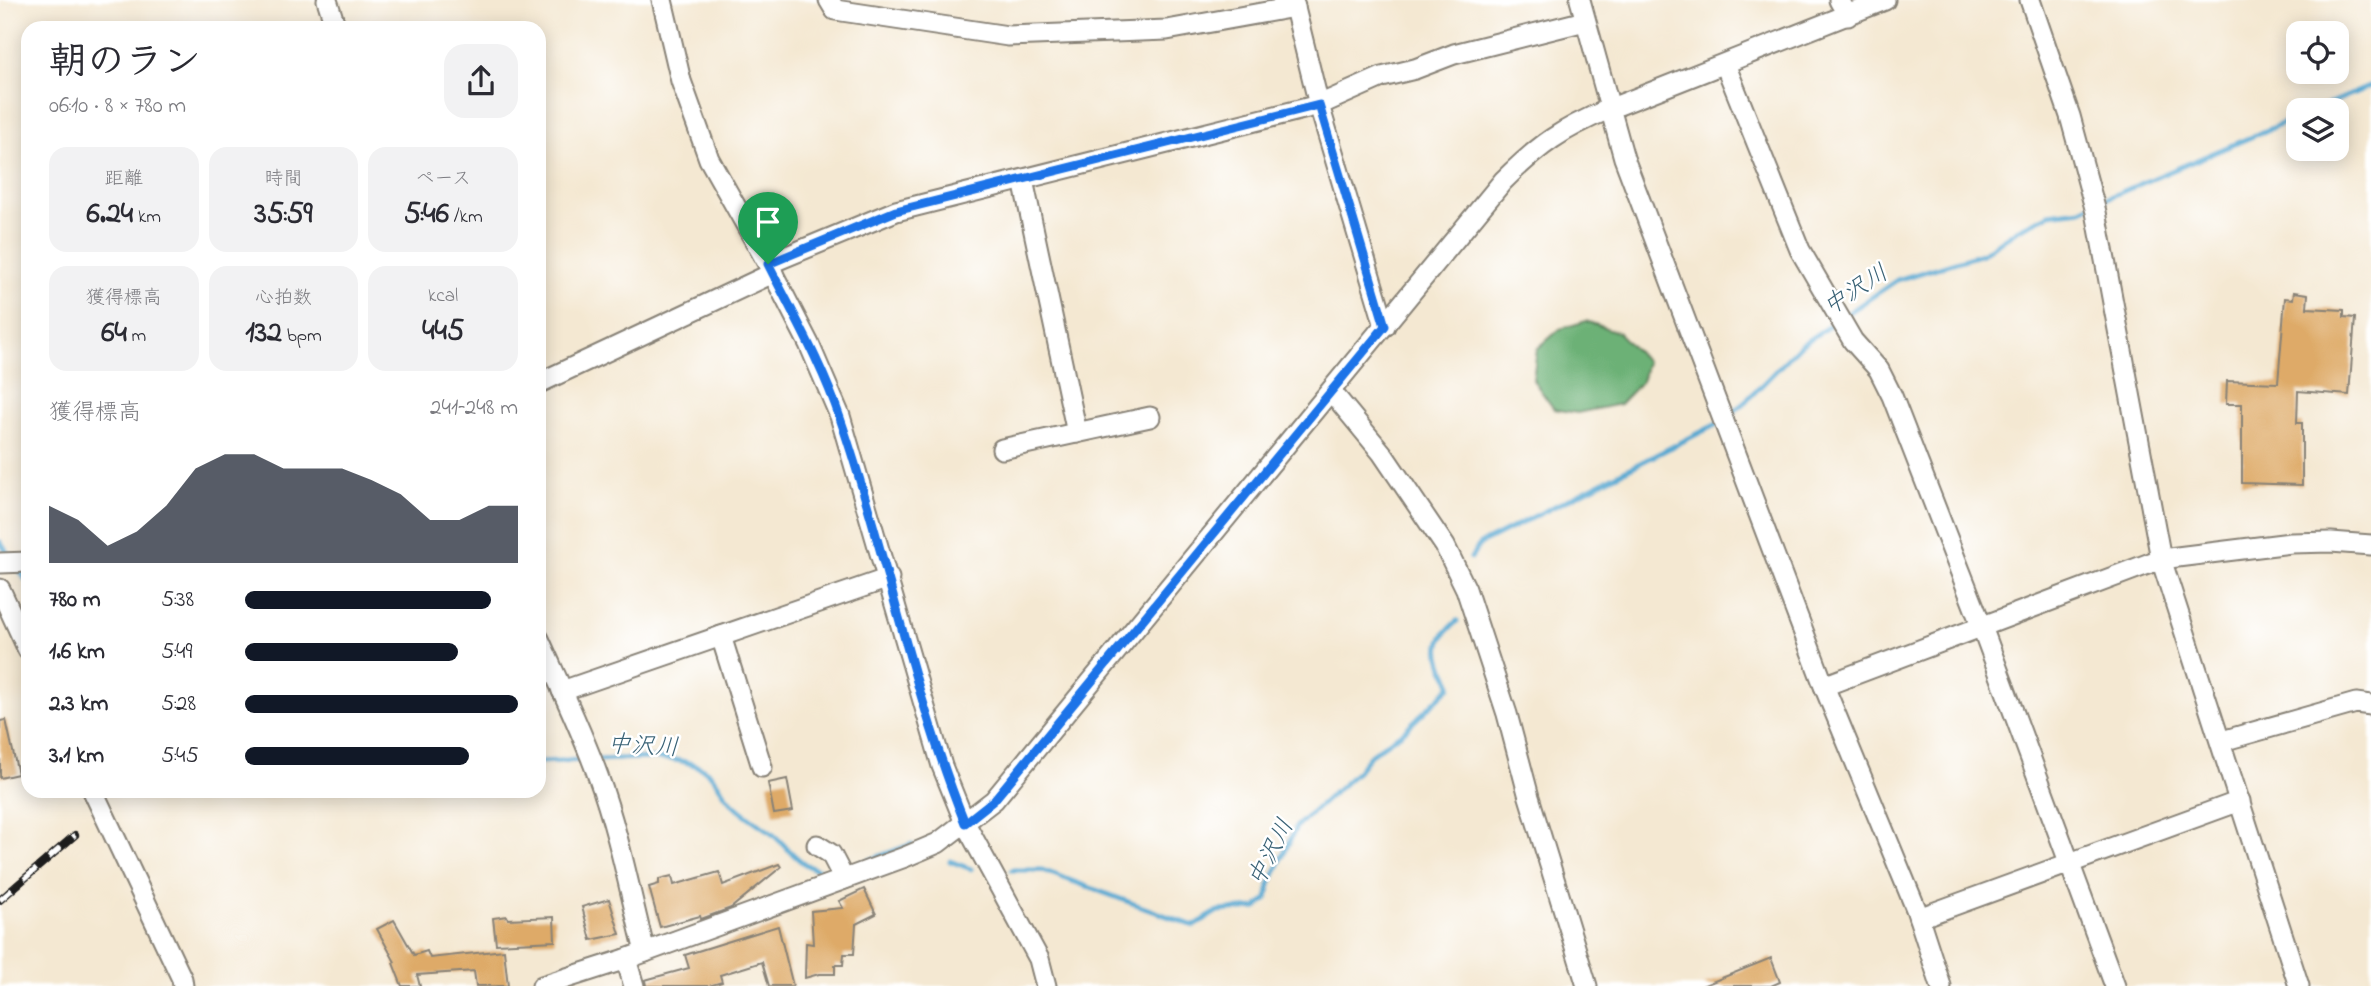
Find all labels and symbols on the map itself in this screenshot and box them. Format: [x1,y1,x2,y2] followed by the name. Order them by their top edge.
[738,192,798,264] pin
[1817,257,1896,325] water label: 中沢川
[606,728,680,767] water label: 中沢川
[1240,813,1304,893] water label: 中沢川

